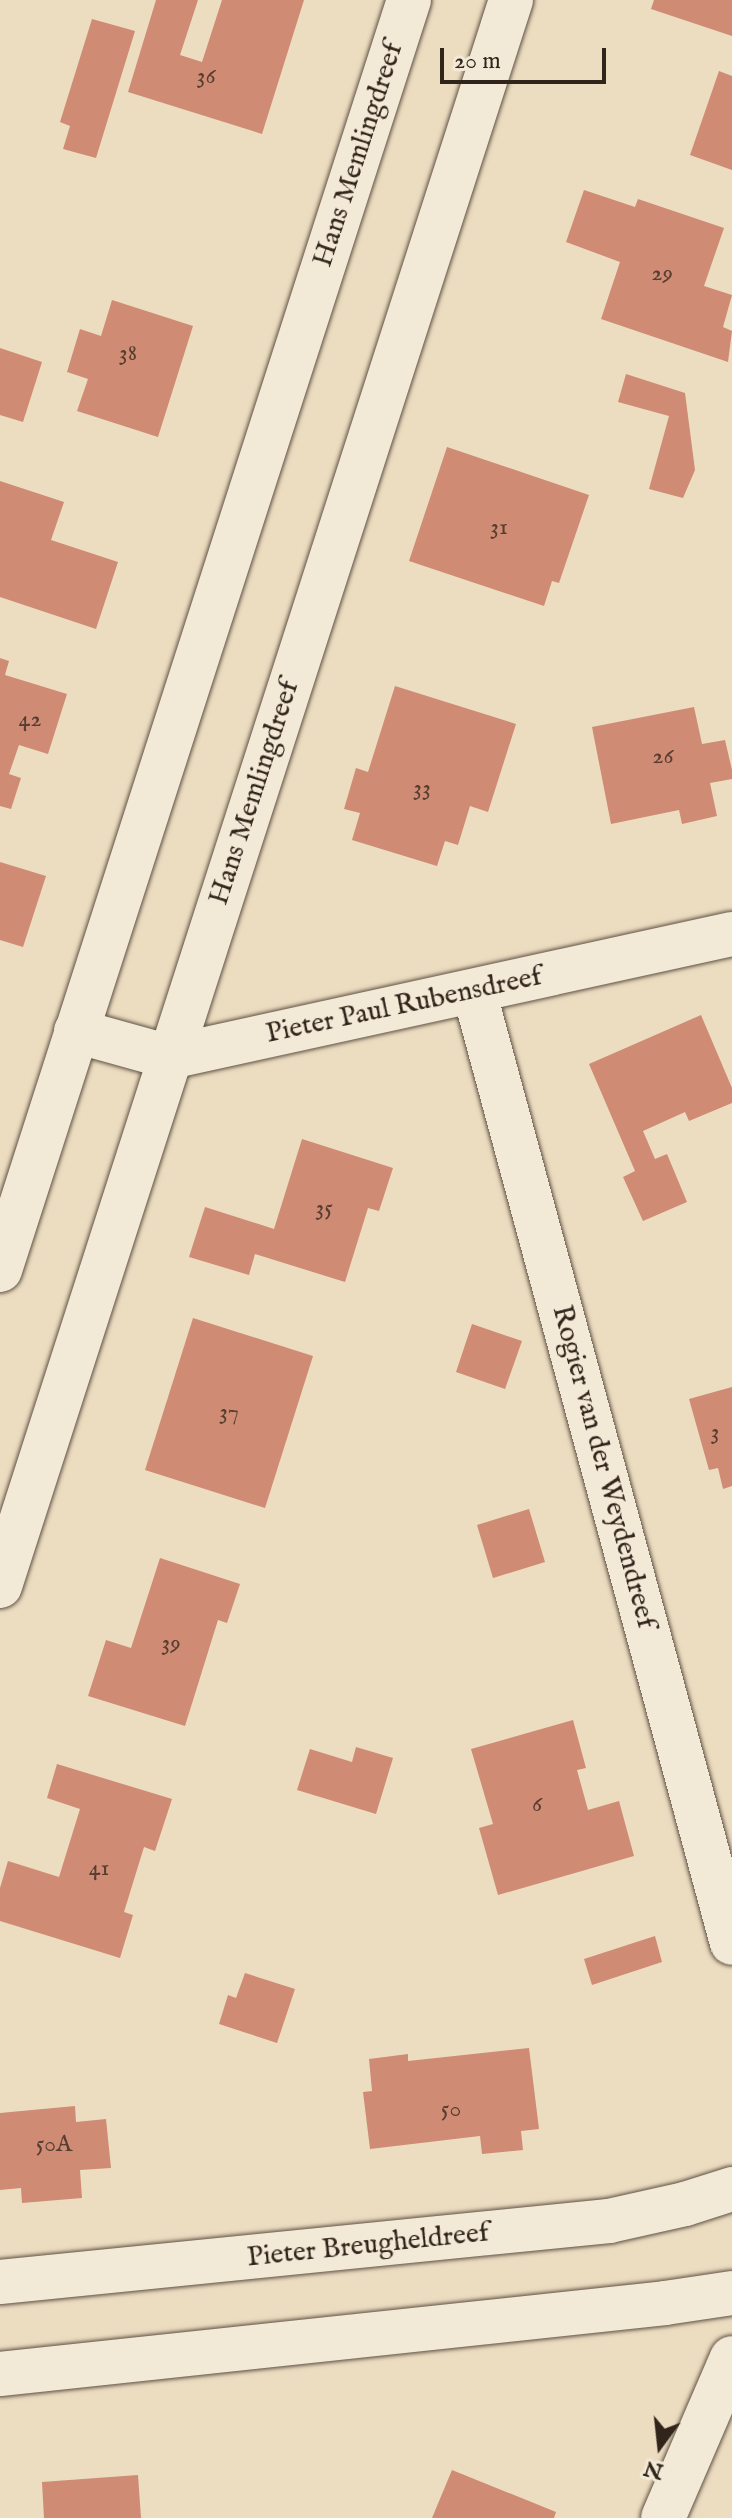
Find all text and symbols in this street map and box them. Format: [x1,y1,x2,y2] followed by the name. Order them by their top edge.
[444,32,610,82] scale bar
[307,39,411,271] street label: Hans Memlingdreef
[454,46,501,77] text: 20 m
[196,63,216,91] house number: 36
[651,260,673,288] house number: 29
[119,340,137,368] house number: 38
[490,514,508,542] house number: 31
[203,677,307,909] street label: Hans Memlingdreef
[18,706,42,734] house number: 42
[652,743,674,771] house number: 26
[413,775,431,803] house number: 33
[263,960,545,1052] street label: Pieter Paul Rubensdreef
[315,1195,333,1223] house number: 35
[544,1302,662,1632] street label: Rogier van der Weydendreef
[219,1399,239,1427] house number: 37
[711,1419,719,1447] house number: 3
[161,1630,181,1658] house number: 39
[532,1791,542,1819] house number: 6
[89,1855,109,1883] house number: 41
[441,2096,461,2124] house number: 50
[36,2131,72,2159] house number: 50A
[245,2217,491,2275] street label: Pieter Breugheldreef
[620,2406,700,2486] north arrow
[641,2453,667,2485] text: N

